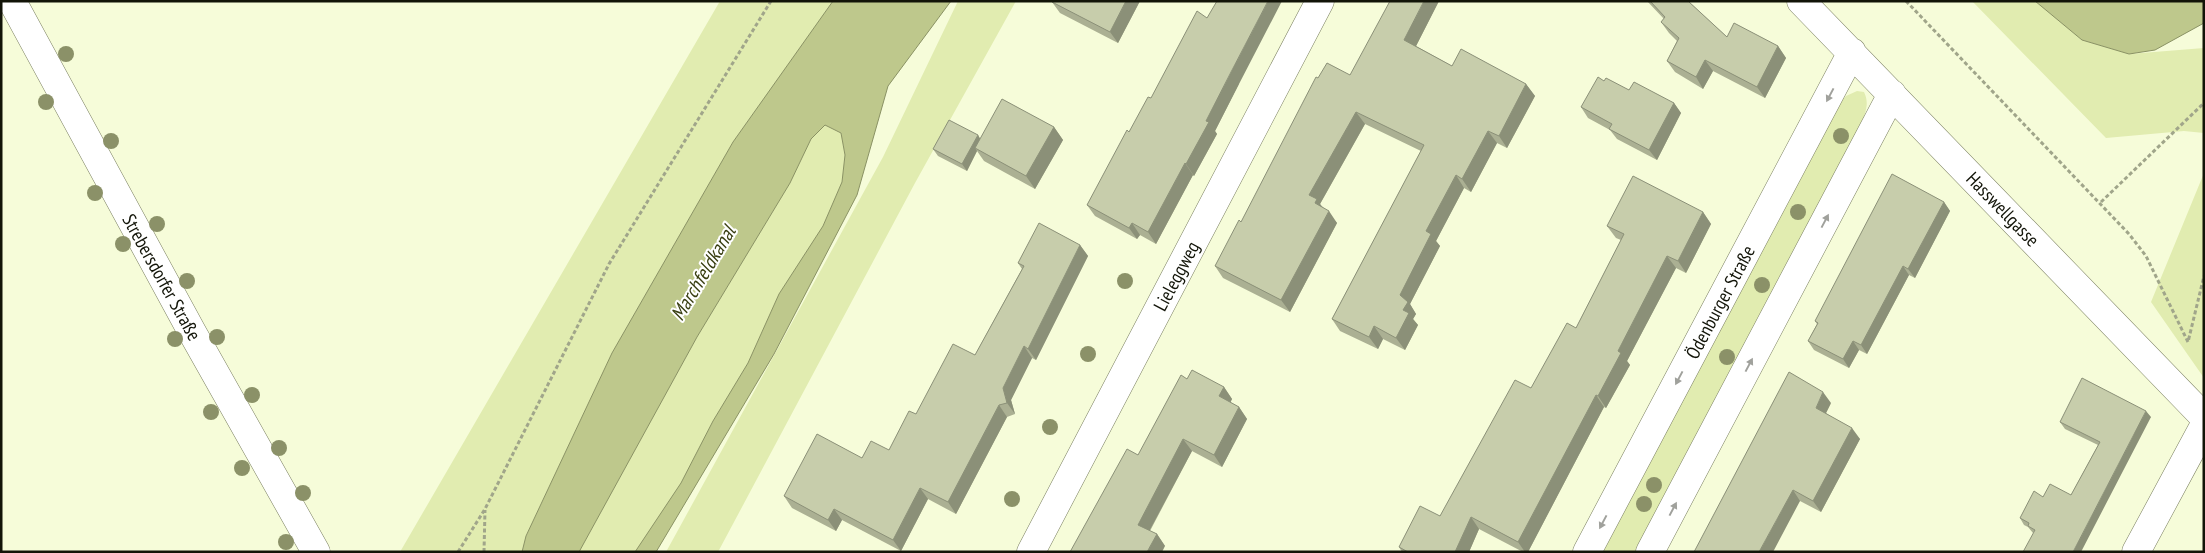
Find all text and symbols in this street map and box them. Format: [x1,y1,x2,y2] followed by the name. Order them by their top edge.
[1825,89,1834,102] one-way arrow
[1961,167,2045,252] street label: Hasswellgasse
[117,210,207,345] street label: Strebersdorfer Straße
[1821,214,1829,229] one-way arrow
[665,219,743,325] water label: Marchfeldkanal
[1148,237,1204,315] street label: Lieleggweg
[1680,241,1760,363] street label: Ödenburger Straße
[1745,358,1753,372] one-way arrow
[1675,371,1684,385] one-way arrow
[1669,501,1677,516] one-way arrow
[1599,514,1607,529] one-way arrow

